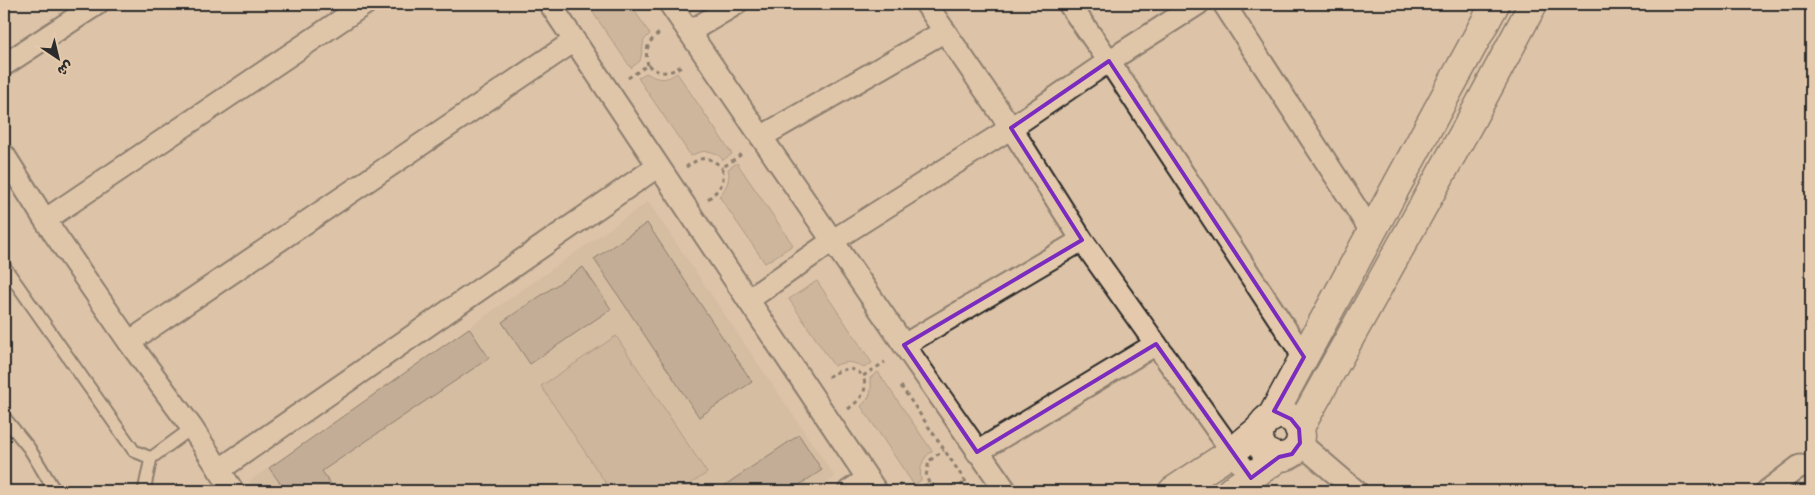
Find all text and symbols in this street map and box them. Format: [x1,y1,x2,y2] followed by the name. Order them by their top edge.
[32,32,82,82] north arrow
[52,54,76,80] text: ش

